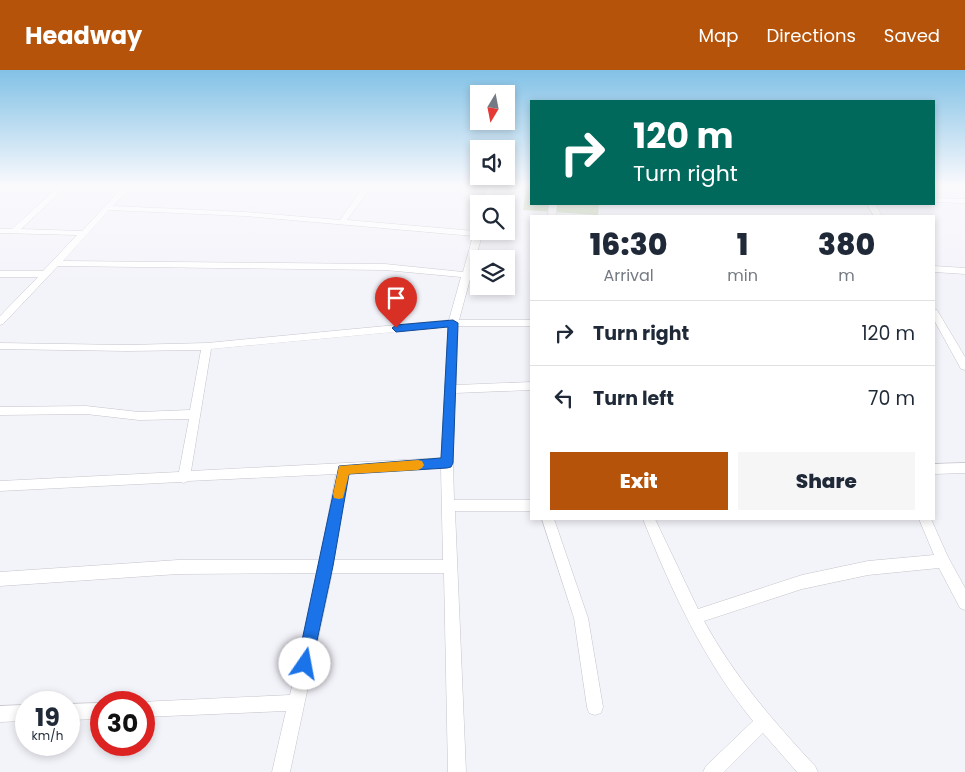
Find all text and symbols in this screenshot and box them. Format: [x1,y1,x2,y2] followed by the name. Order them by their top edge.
[25,19,142,52] text: Headway
[699,23,738,48] text: Map
[766,23,856,48] text: Directions
[884,23,940,48] text: Saved
[470,85,515,130] north arrow
[470,85,515,295] map controls
[633,111,733,160] text: 120 m
[550,120,615,185] icon: right
[470,140,515,185] button: sound
[633,158,738,189] text: Turn right
[470,195,515,240] button: search
[590,223,667,266] text: 16:30
[737,223,748,266] text: 1
[818,223,875,266] text: 380
[470,250,515,295] button: layers
[603,264,654,287] text: Arrival
[727,264,758,287] text: min
[838,264,855,287] text: m
[375,277,417,328] pin
[382,284,410,312] icon: arrive
[550,319,578,347] icon: right
[593,320,689,347] text: Turn right
[861,320,915,347] text: 120 m
[550,384,578,412] icon: left
[593,385,674,412] text: Turn left
[868,385,915,412] text: 70 m
[550,452,728,510] button: Exit
[738,452,915,510] button: Share
[278,637,330,689] position arrow
[90,691,155,756] speed limit sign: 30
[35,700,60,735] text: 19
[32,727,63,744] text: km/h

